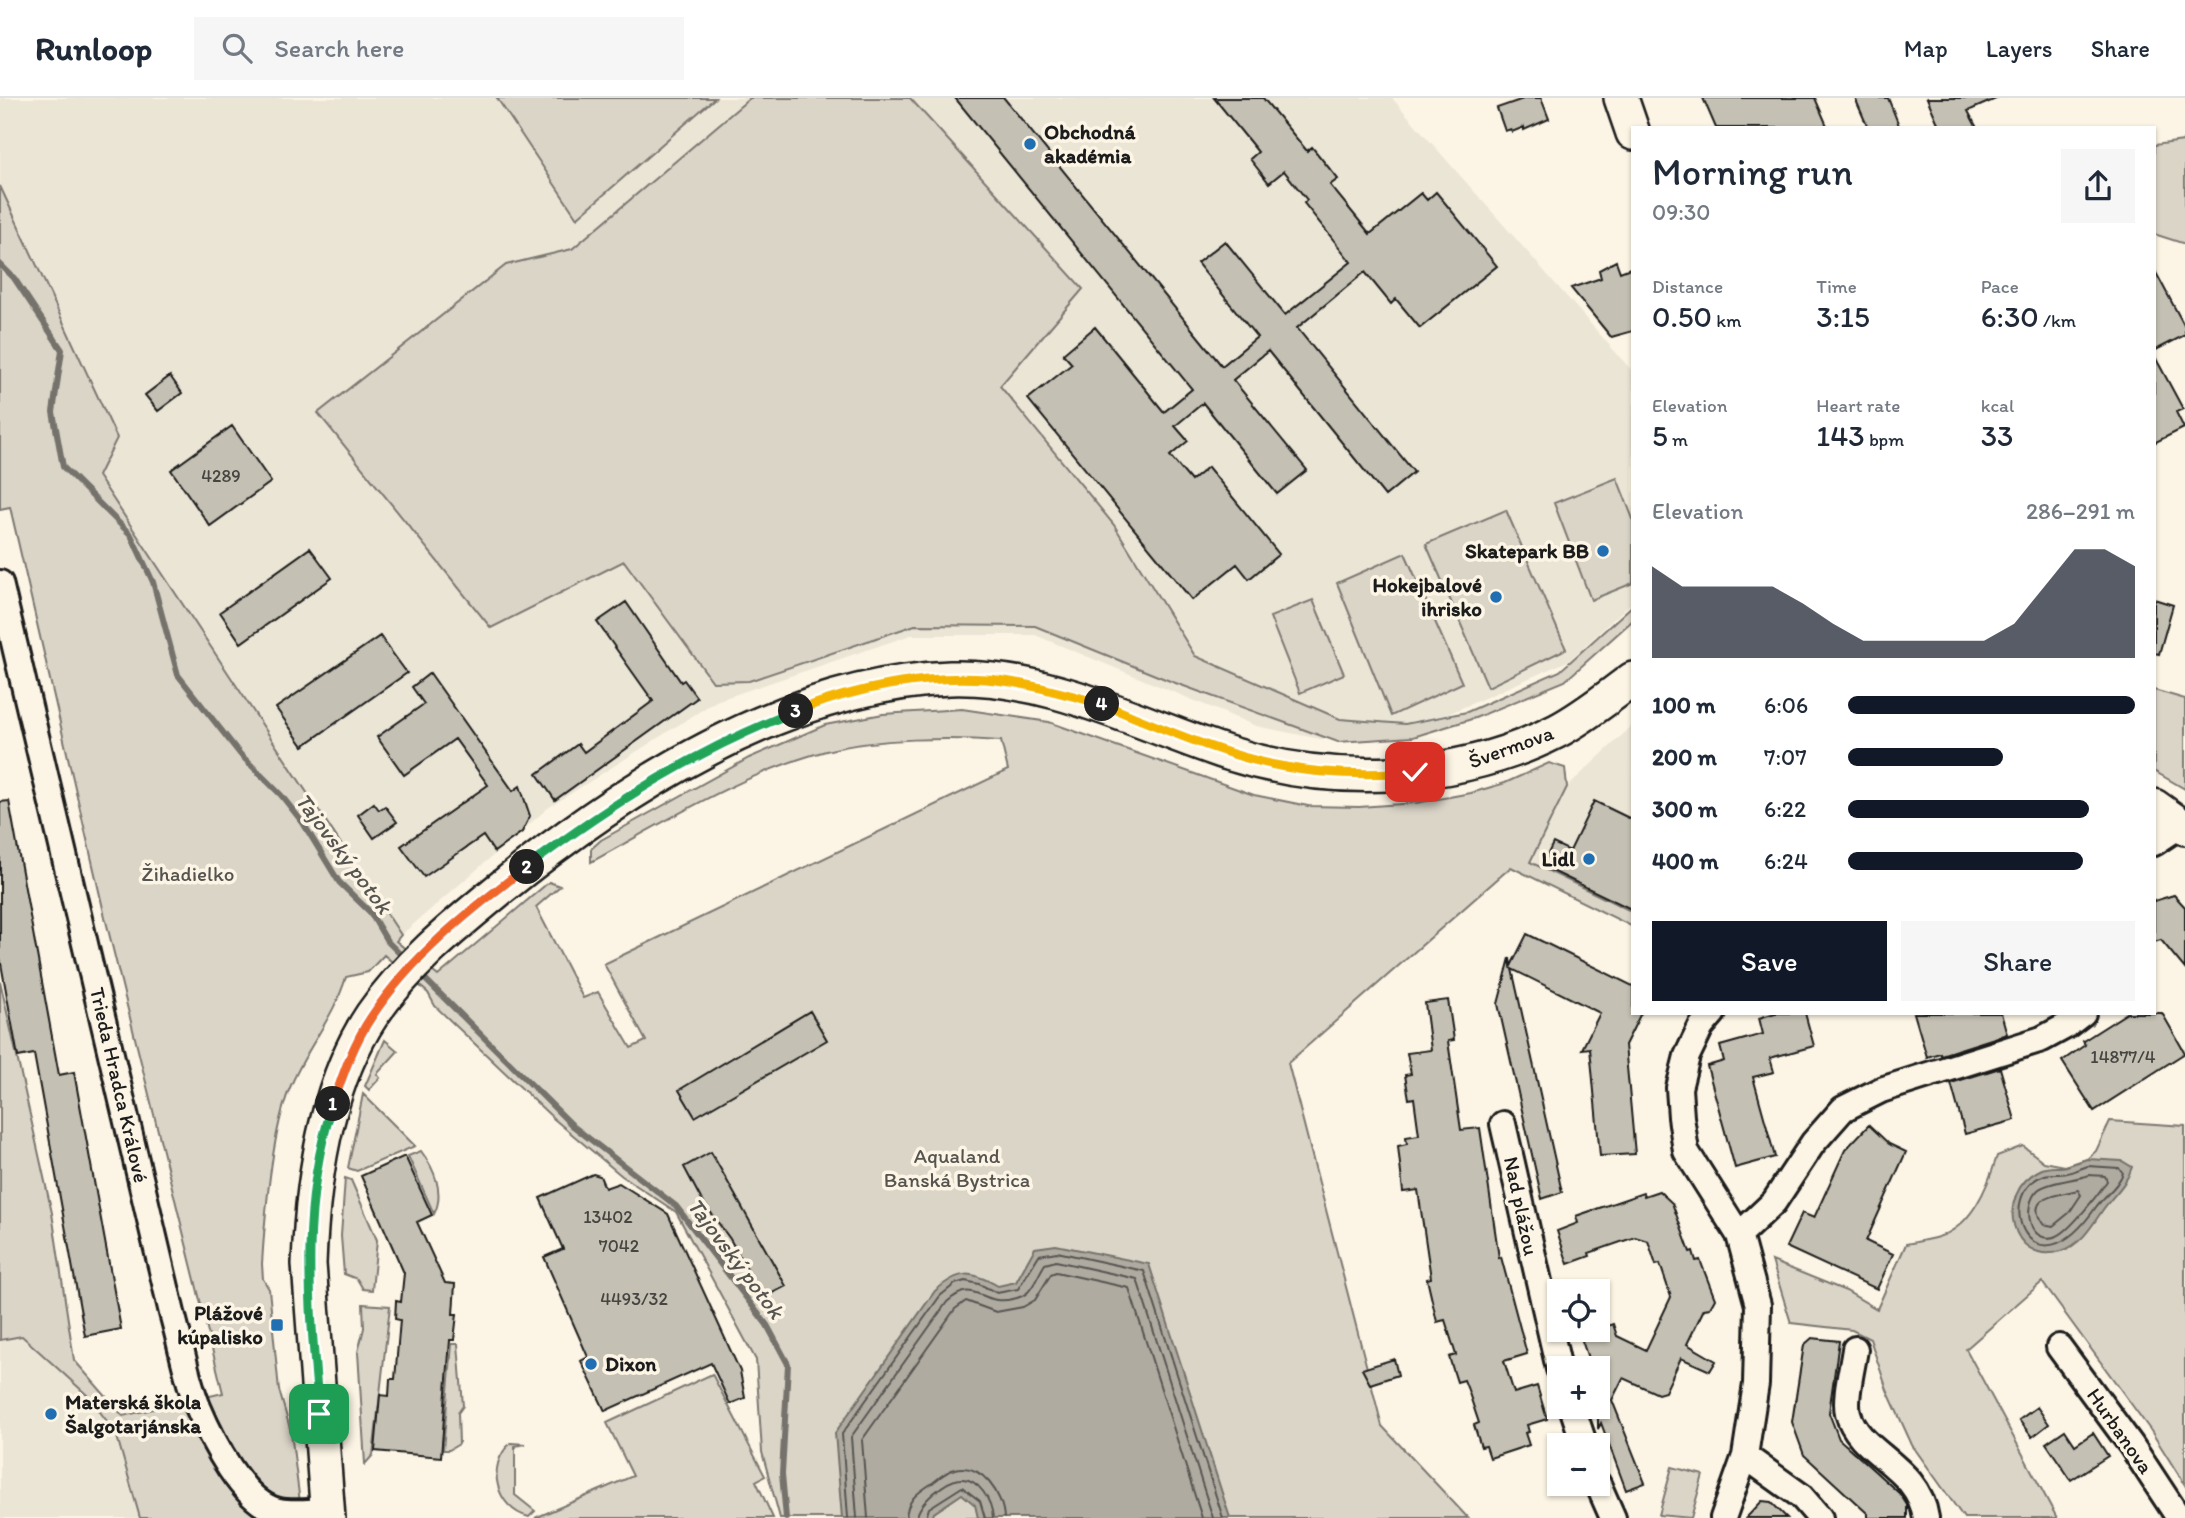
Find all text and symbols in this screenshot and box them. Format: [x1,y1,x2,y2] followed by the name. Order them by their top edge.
[194,17,684,80] search box
[35,29,152,68] text: Runloop
[218,29,256,67] icon: search
[274,32,405,64] text: Search here
[1904,34,1948,63] text: Map
[1986,34,2053,63] text: Layers
[2091,34,2150,63] text: Share
[1044,119,1136,168] place label: Obchodná akadémia
[1022,136,1038,152] marker: Obchodná akadémia
[1652,149,1853,195] text: Morning run
[2061,149,2135,223] button: share
[1652,198,1711,226] text: 09:30
[1652,275,1723,298] text: Distance
[1816,275,1857,298] text: Time
[1981,275,2019,298] text: Pace
[1652,298,1712,335] text: 0.50
[1816,298,1870,335] text: 3:15
[1981,298,2039,335] text: 6:30
[1712,309,1742,332] text: km
[2039,309,2076,332] text: /km
[1652,394,1728,417] text: Elevation
[1816,394,1900,417] text: Heart rate
[1981,394,2014,417] text: kcal
[1652,417,1668,454] text: 5
[1816,417,1865,454] text: 143
[1981,417,2013,454] text: 33
[1668,428,1688,451] text: m
[1865,428,1904,451] text: bpm
[201,465,241,487] house number: 4289
[1652,497,1743,525] text: Elevation
[2026,497,2135,525] text: 286–291 m
[1465,538,1589,564] place label: Skatepark BB
[1595,543,1611,559] marker: Skatepark BB
[1372,572,1482,621] place label: Hokejbalové ihrisko
[1488,589,1504,605] marker: Hokejbalové ihrisko
[1084,686,1120,722] pin: 4
[1652,691,1716,719] text: 100 m
[1764,691,1808,719] text: 6:06
[1096,692,1107,715] text: 4
[778,694,814,728] pin: 3
[790,699,801,722] text: 3
[1465,720,1557,773] street label: Švermova
[1385,742,1445,802] pin
[1652,743,1717,771] text: 200 m
[1764,743,1807,771] text: 7:07
[1396,753,1434,791] icon: check
[289,787,399,920] water label: Tajovský potok
[1652,795,1717,823] text: 300 m
[1764,795,1806,823] text: 6:22
[1541,846,1576,871] place label: Lidl
[1652,847,1719,875] text: 400 m
[1764,847,1808,875] text: 6:24
[510,850,544,884] pin: 2
[1581,851,1597,867] marker: Lidl
[522,855,532,878] text: 2
[141,861,235,886] park label: Žihadielko
[1652,921,1887,1001] button: Save
[1901,921,2135,1001] button: Share
[85,985,154,1185] street label: Trieda Hradca Králové
[2090,1046,2156,1068] house number: 14877/4
[316,1086,350,1122] pin: 1
[328,1092,337,1115] text: 1
[884,1143,1030,1192] park label: Aqualand Banská Bystrica
[1499,1154,1544,1258] street label: Nad plážou
[681,1192,791,1325] water label: Tajovský potok
[583,1206,633,1228] house number: 13402
[599,1235,640,1257] house number: 7042
[1547,1279,1610,1496] map controls
[1547,1279,1610,1342] button: locate
[600,1288,668,1310] house number: 4493/32
[177,1300,263,1350] place label: Plážové kúpalisko
[269,1317,285,1333] marker: Plážové kúpalisko
[605,1351,657,1376] place label: Dixon
[583,1356,599,1372] marker: Dixon
[1547,1356,1610,1419] button: +
[2082,1383,2159,1478] street label: Hurbanova
[289,1384,349,1444] pin
[65,1389,202,1439] place label: Materská škola Šalgotarjánska
[300,1395,338,1433] icon: arrive
[43,1406,59,1422] marker: Materská škola Šalgotarjánska
[1547,1433,1610,1496] button: −

